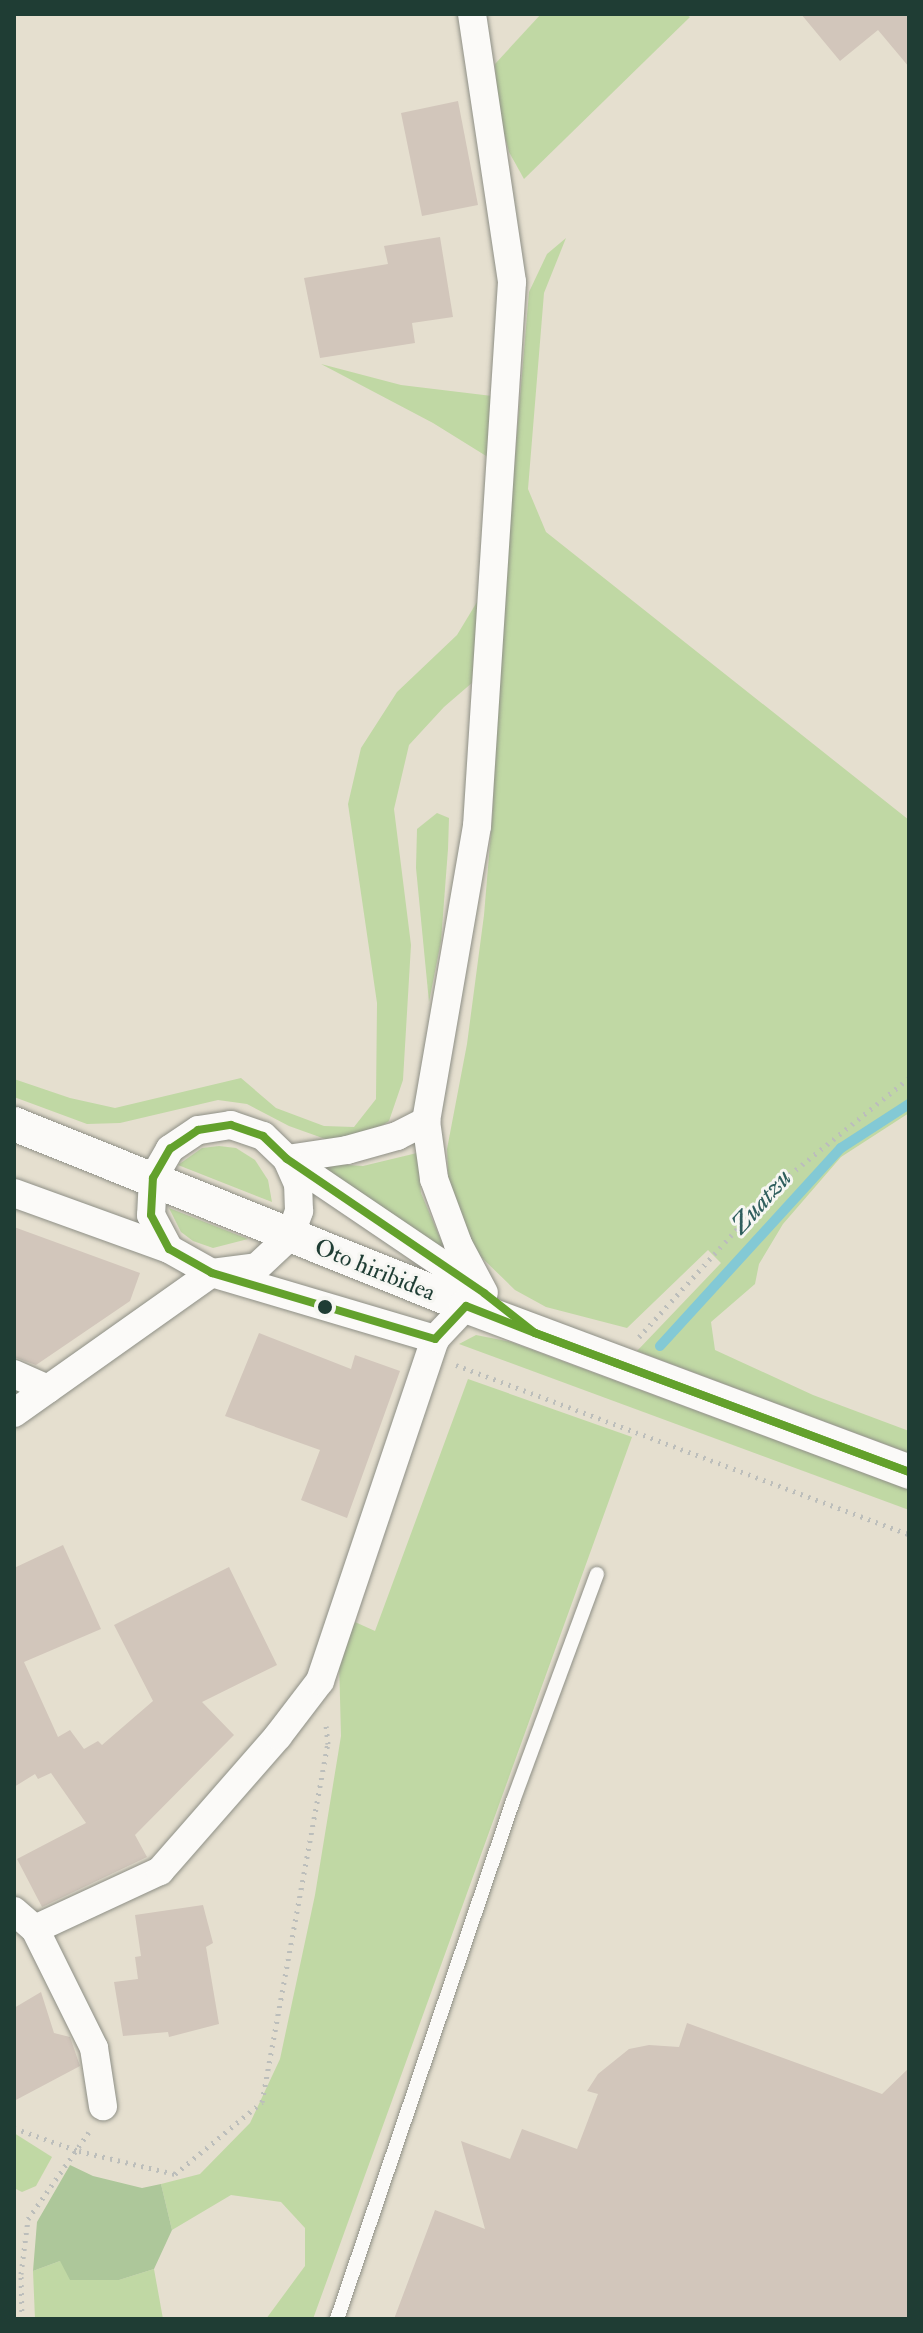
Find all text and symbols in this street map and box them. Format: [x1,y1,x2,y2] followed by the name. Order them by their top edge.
[725,1163,799,1241] water label: Zuatzu
[310,1233,440,1307] street label: Oto hiribidea
[317,1299,333,1315] unlabelled marker

